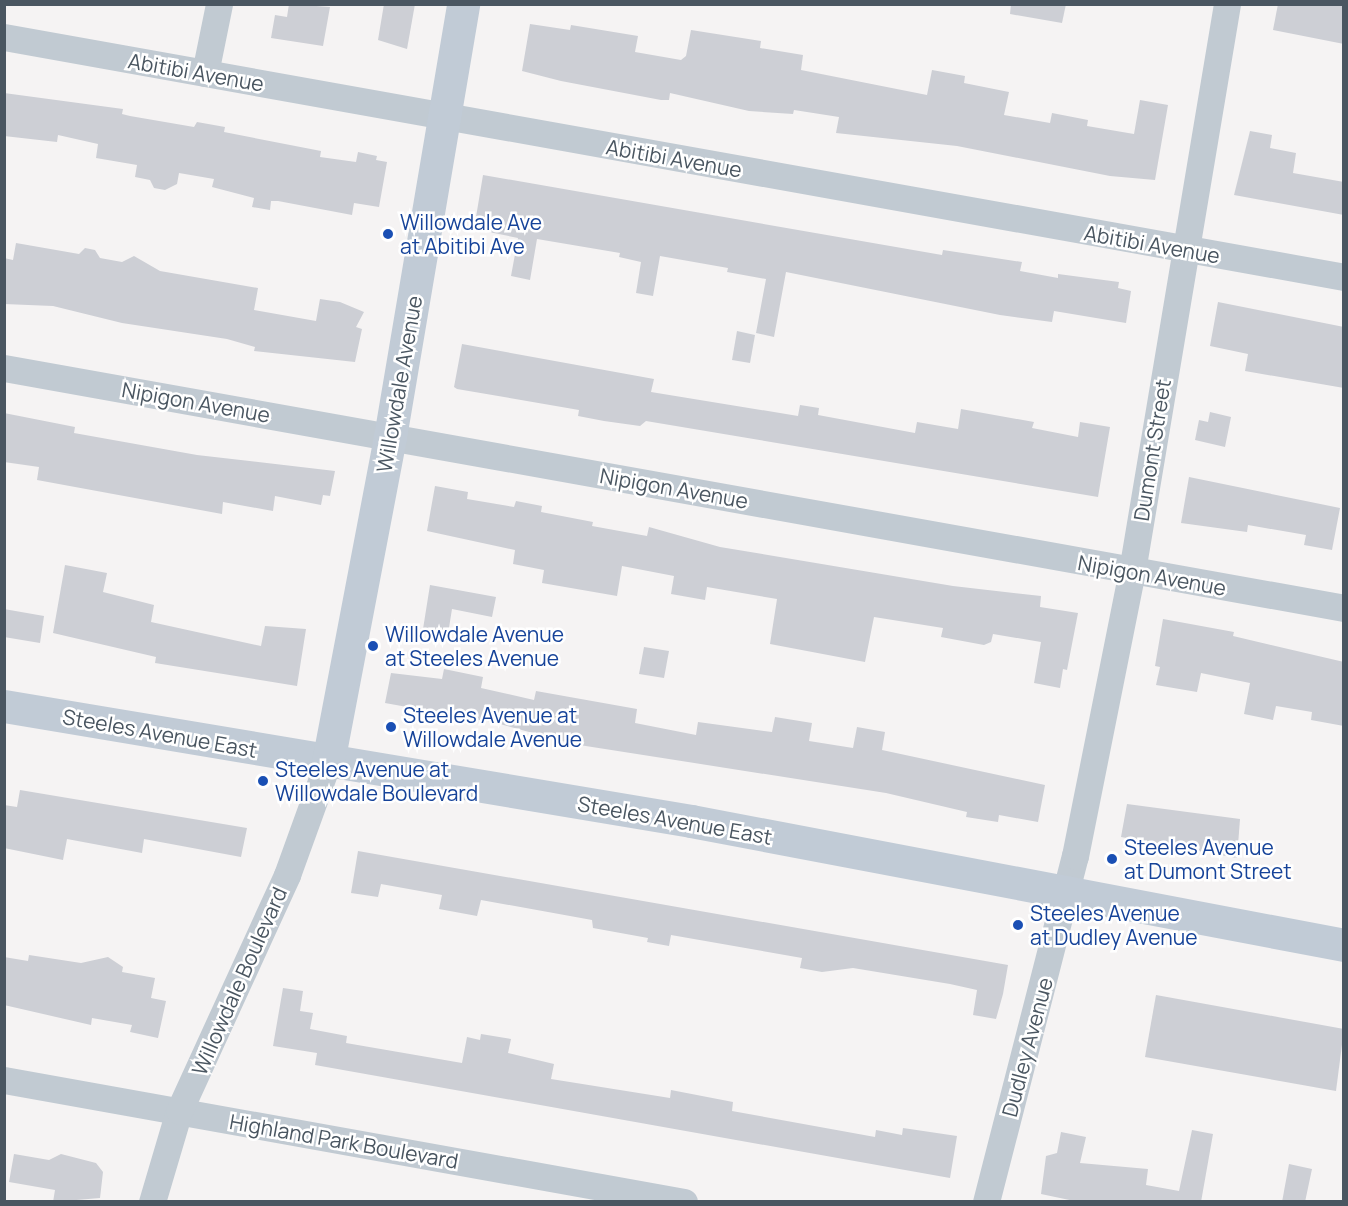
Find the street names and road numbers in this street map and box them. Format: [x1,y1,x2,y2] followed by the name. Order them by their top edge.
[126,48,266,96] street label: Abitibi Avenue
[604,134,744,182] street label: Abitibi Avenue
[1082,220,1222,268] street label: Abitibi Avenue
[371,294,427,474] street label: Willowdale Avenue
[120,377,272,427] street label: Nipigon Avenue
[1128,377,1176,523] street label: Dumont Street
[598,463,750,513] street label: Nipigon Avenue
[1076,550,1228,600] street label: Nipigon Avenue
[61,703,259,763] street label: Steeles Avenue East
[576,790,774,850] street label: Steeles Avenue East
[186,883,292,1079] street label: Willowdale Boulevard
[996,975,1058,1119] street label: Dudley Avenue
[228,1108,460,1174] street label: Highland Park Boulevard

